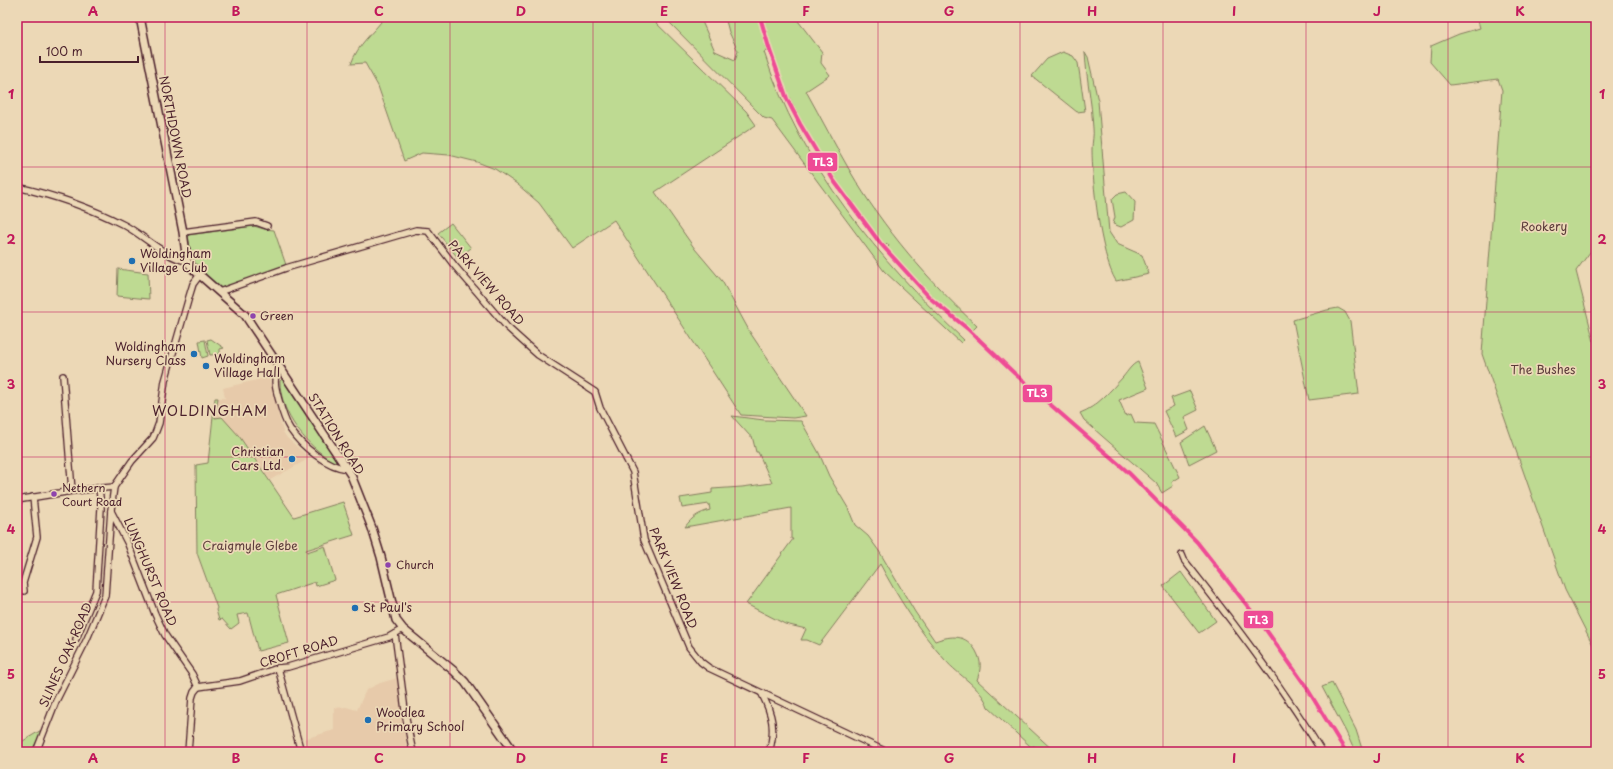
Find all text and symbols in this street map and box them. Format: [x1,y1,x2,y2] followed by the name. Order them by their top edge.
[88,1,98,20] text: A
[232,1,241,20] text: B
[374,1,384,20] text: C
[516,1,526,20] text: D
[660,1,668,20] text: E
[802,1,810,20] text: F
[944,1,954,20] text: G
[1087,1,1097,20] text: H
[1232,1,1236,20] text: I
[1373,1,1381,20] text: J
[1515,1,1525,20] text: K
[40,38,138,64] scale bar
[46,42,83,60] text: 100 m
[155,74,197,200] street label: NORTHDOWN ROAD
[8,84,14,103] text: 1
[1599,84,1605,103] text: 1
[807,152,838,172] line badge: TL3
[812,153,834,170] text: TL3
[1521,217,1568,235] park label: Rookery
[6,229,16,248] text: 2
[1597,229,1607,248] text: 2
[445,236,529,329] street label: PARK VIEW ROAD
[140,244,211,276] place label: Woldingham Village Club
[127,256,137,266] marker: Woldingham Village Club
[260,307,294,324] place label: Green
[248,311,258,321] marker: Green
[106,337,186,369] place label: Woldingham Nursery Class
[189,349,199,359] marker: Woldingham Nursery Class
[214,349,285,381] place label: Woldingham Village Hall
[1510,360,1576,378] park label: The Bushes
[201,361,211,371] marker: Woldingham Village Hall
[7,374,16,393] text: 3
[1598,374,1607,393] text: 3
[1022,384,1053,403] line badge: TL3
[1026,384,1048,401] text: TL3
[304,389,369,478] street label: STATION ROAD
[152,400,268,421] district label: WOLDINGHAM
[231,442,284,474] place label: Christian Cars Ltd.
[287,454,297,464] marker: Christian Cars Ltd.
[62,479,122,510] place label: Nethern Court Road
[49,489,59,499] marker: Nethern Court Road
[120,514,182,629] street label: LUNGHURST ROAD
[7,519,16,538] text: 4
[1598,519,1607,538] text: 4
[645,524,703,631] street label: PARK VIEW ROAD
[202,536,298,554] park label: Craigmyle Glebe
[396,556,434,573] place label: Church
[383,560,393,570] marker: Church
[363,598,413,616] place label: St Paul's
[34,599,96,710] street label: SLINES OAK ROAD
[350,603,360,613] marker: St Paul's
[1243,610,1274,629] line badge: TL3
[1247,611,1269,628] text: TL3
[257,631,340,672] street label: CROFT ROAD
[7,664,15,683] text: 5
[1598,664,1606,683] text: 5
[376,703,464,735] place label: Woodlea Primary School
[363,715,373,725] marker: Woodlea Primary School
[88,748,98,767] text: A
[232,748,241,767] text: B
[374,748,384,767] text: C
[516,748,526,767] text: D
[660,748,668,767] text: E
[802,748,810,767] text: F
[944,748,954,767] text: G
[1087,748,1097,767] text: H
[1232,748,1236,767] text: I
[1373,748,1381,767] text: J
[1515,748,1525,767] text: K

